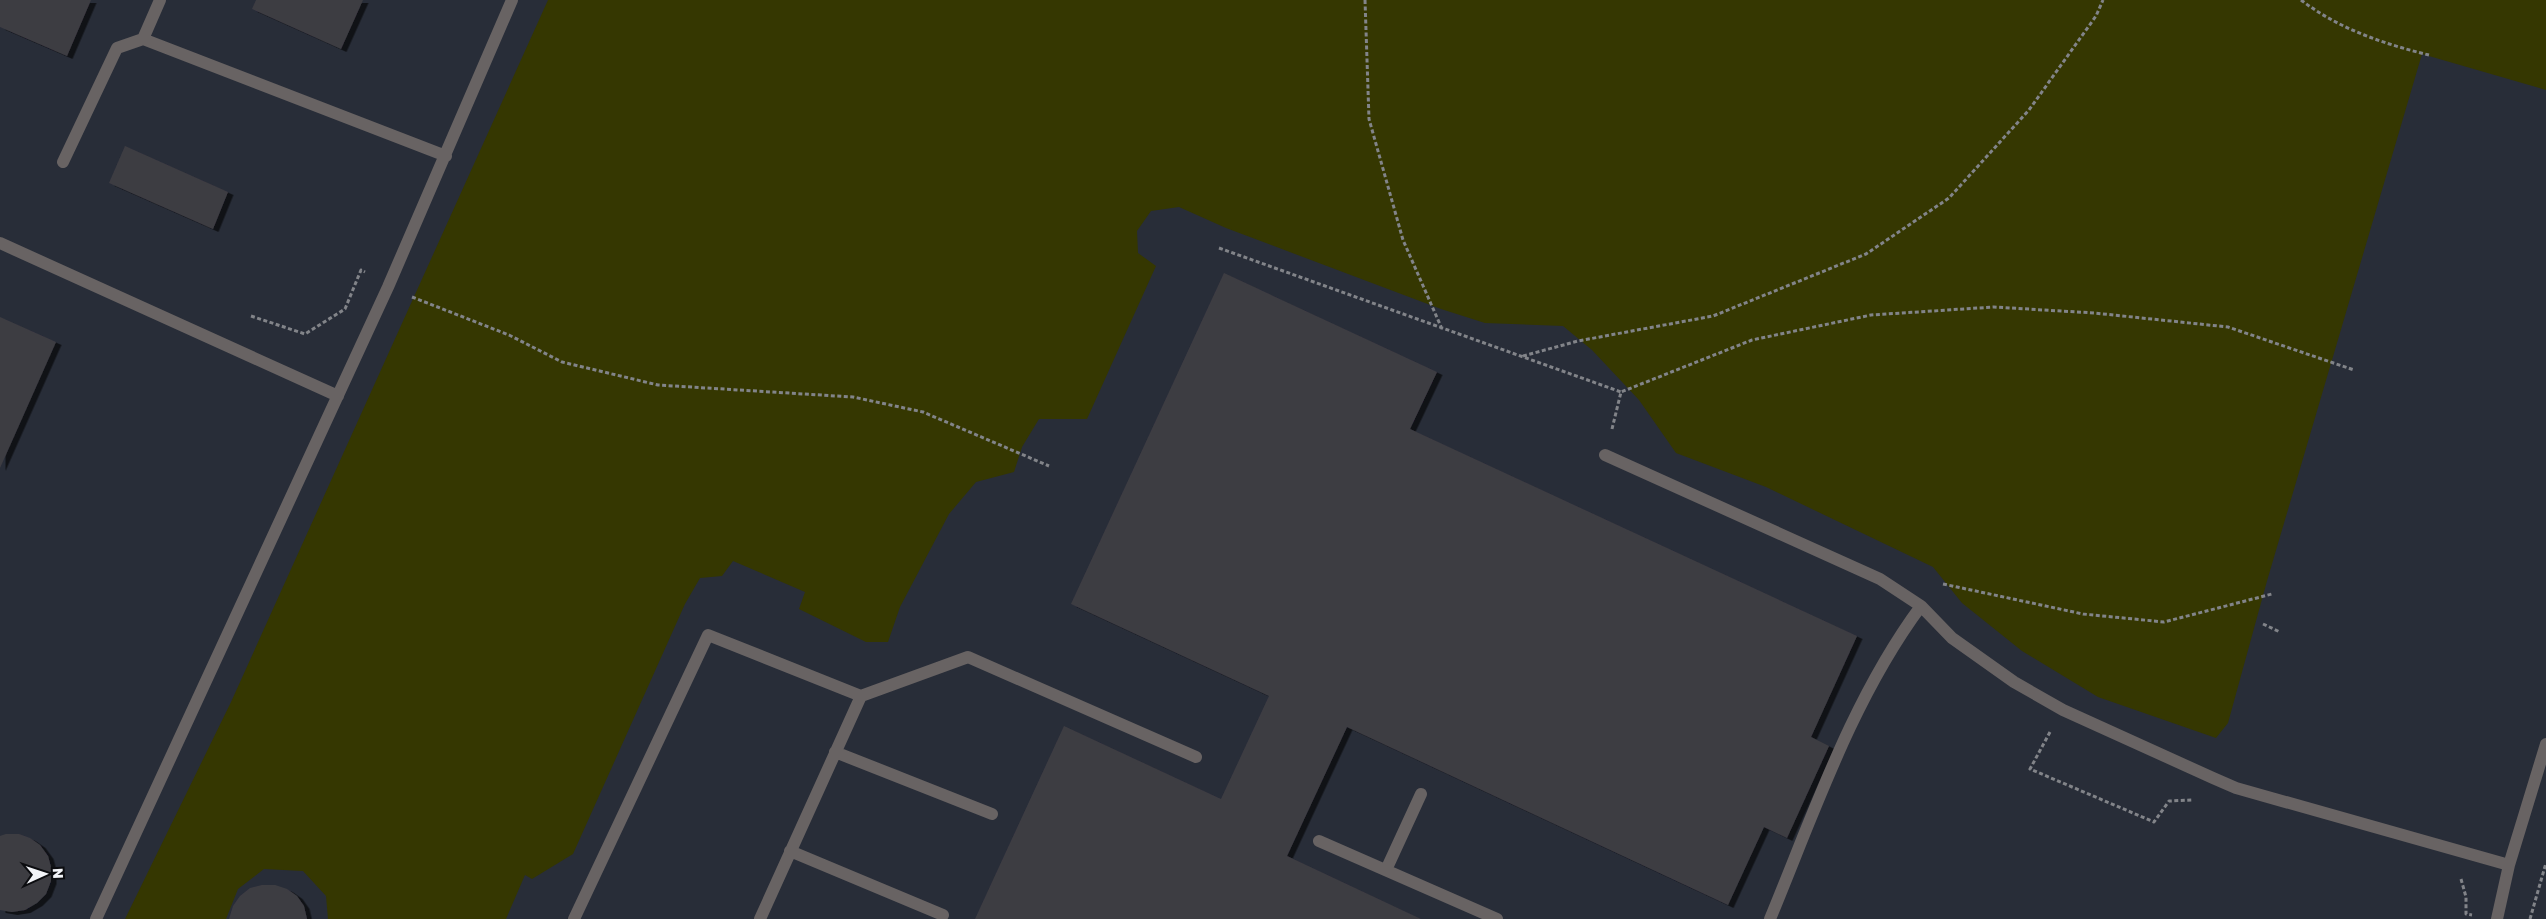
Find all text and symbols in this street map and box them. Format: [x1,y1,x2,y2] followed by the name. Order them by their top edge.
[20,849,70,899] north arrow
[50,868,67,879] text: N

